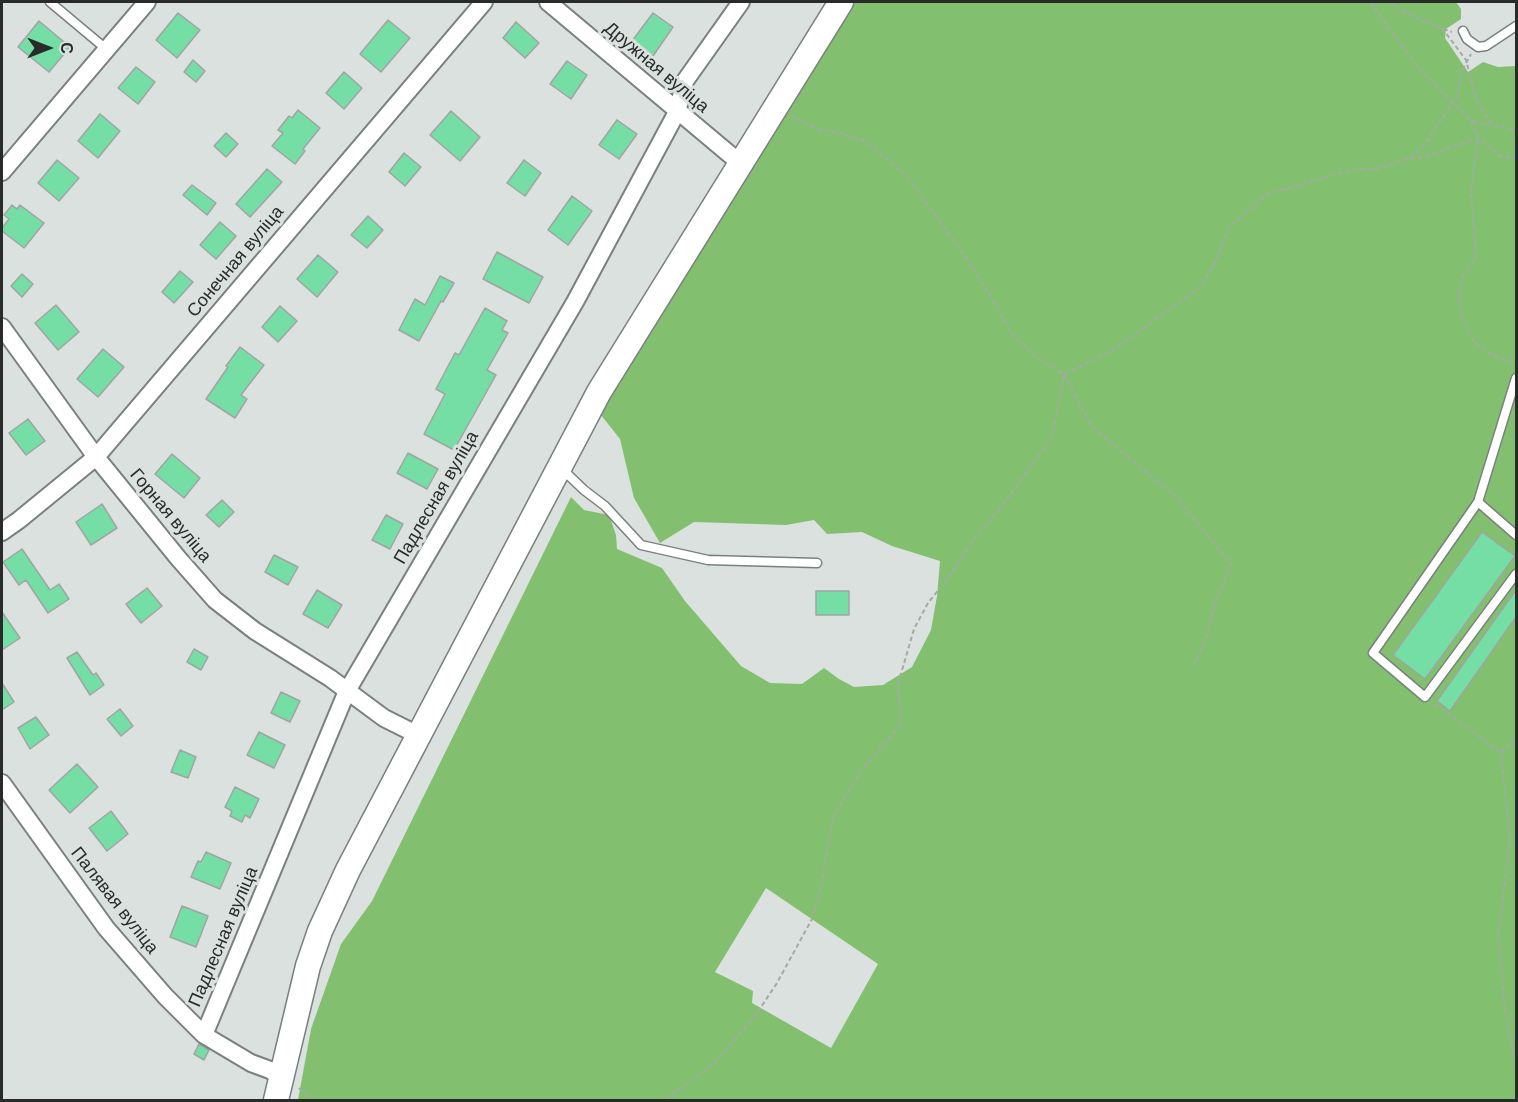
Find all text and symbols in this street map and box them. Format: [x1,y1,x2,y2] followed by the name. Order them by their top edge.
[18,18,78,78] north arrow
[599,18,713,118] street label: Дружная вуліца
[56,42,77,54] text: С
[183,202,289,322] street label: Сонечная вуліца
[390,428,484,568] street label: Падлесная вуліца
[125,465,215,567] street label: Горная вуліца
[66,843,162,959] street label: Палявая вуліца
[185,864,263,1010] street label: Падлесная вуліца

